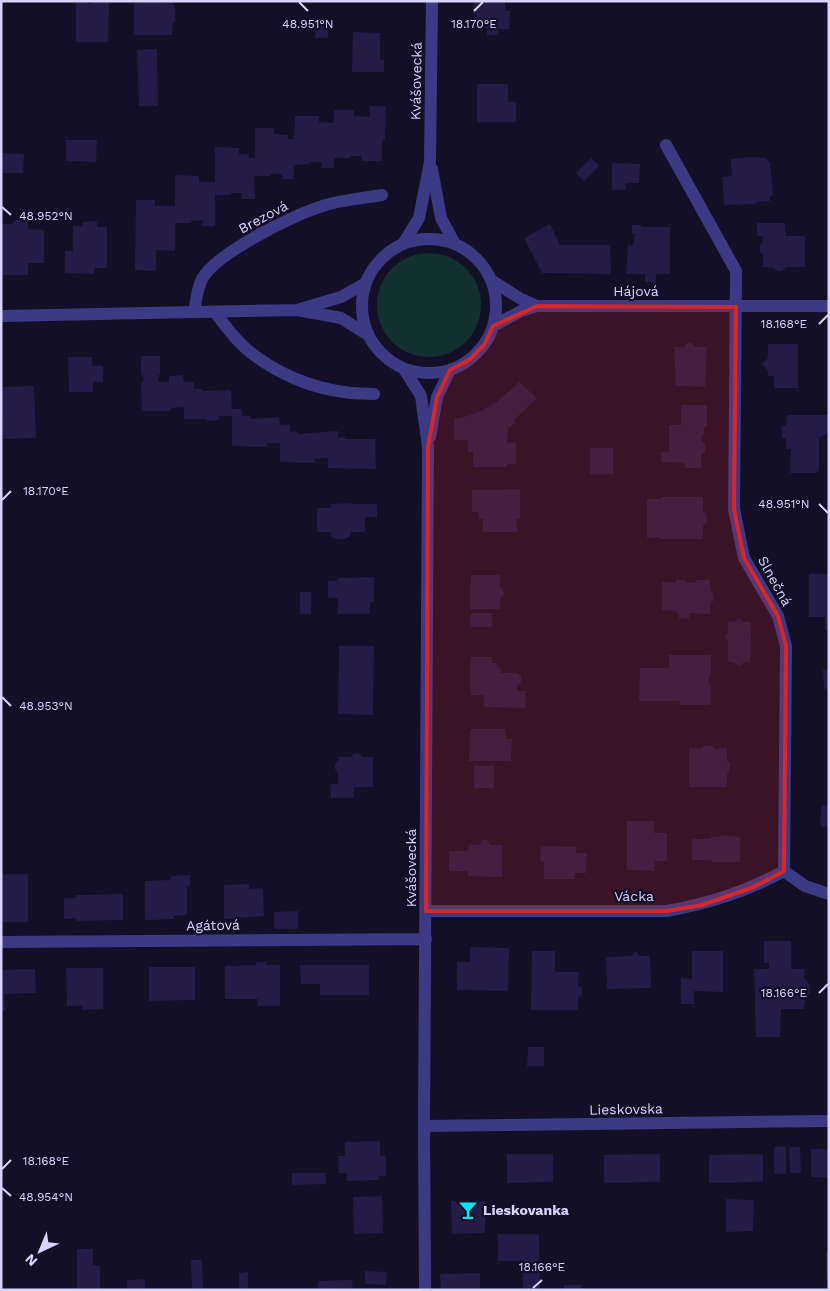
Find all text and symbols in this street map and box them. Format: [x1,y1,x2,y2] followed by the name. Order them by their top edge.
[282,17,334,31] text: 48.951°N
[451,17,497,31] text: 18.170°E
[407,42,425,120] street label: Kvášovecká
[236,197,290,237] street label: Brezová
[19,209,73,223] text: 48.952°N
[613,283,659,299] street label: Hájová
[761,317,808,331] text: 18.168°E
[23,484,69,498] text: 18.170°E
[758,497,810,511] text: 48.951°N
[755,553,795,609] street label: Slnečná
[19,699,73,713] text: 48.953°N
[403,829,419,907] street label: Kvášovecká
[614,888,654,904] street label: Vácka
[186,917,240,933] street label: Agátová
[761,986,807,1000] text: 18.166°E
[589,1100,663,1118] street label: Lieskovska
[23,1154,70,1168] text: 18.168°E
[19,1190,73,1204] text: 48.954°N
[457,1199,479,1221] bar icon: Lieskovanka
[483,1202,570,1218] place label: Lieskovanka
[15,1226,65,1276] north arrow
[22,1251,40,1270] text: N
[519,1260,565,1274] text: 18.166°E

